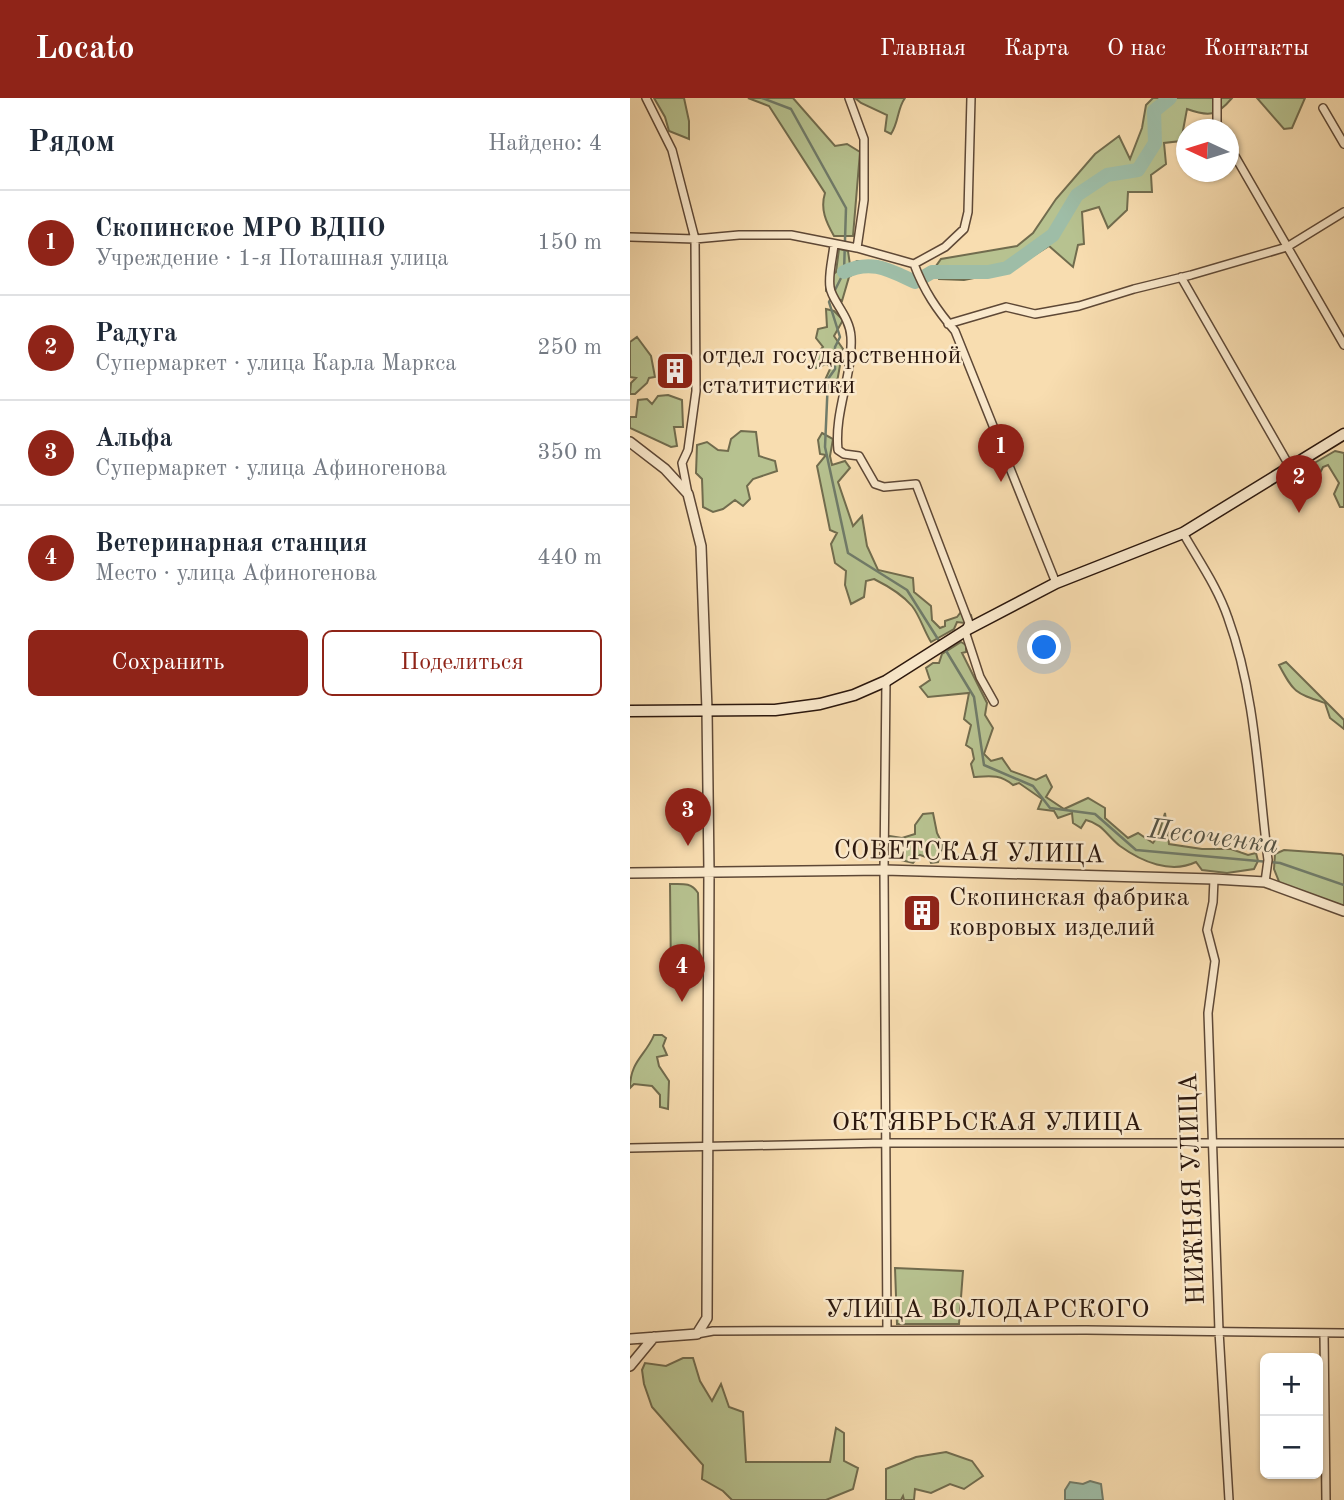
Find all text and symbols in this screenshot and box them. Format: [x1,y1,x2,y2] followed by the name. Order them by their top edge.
[35,33,135,66] text: Locato
[880,37,966,61] text: Главная
[1004,37,1069,61] text: Карта
[1107,37,1166,61] text: О нас
[1204,37,1309,61] text: Контакты
[1176,119,1239,182] north arrow
[28,128,115,158] text: Рядом
[488,132,602,155] text: Найдено: 4
[95,216,385,242] text: Скопинское МРО ВДПО
[44,231,58,254] text: 1
[537,231,602,254] text: 150 m
[95,247,449,270] text: Учреждение · 1-я Поташная улица
[95,321,177,347] text: Радуга
[44,336,58,359] text: 2
[537,336,602,359] text: 250 m
[702,343,962,399] place label: отдел государственной статитистики
[654,350,696,392] building icon: отдел государственной статитистики
[95,352,457,375] text: Супермаркет · улица Карла Маркса
[978,424,1024,482] pin: 1
[95,426,173,452] text: Альфа
[44,441,58,464] text: 3
[537,441,602,464] text: 350 m
[1276,455,1322,513] pin: 2
[95,457,447,480] text: Супермаркет · улица Афиногенова
[95,531,367,557] text: Ветеринарная станция
[44,546,58,569] text: 4
[537,546,602,569] text: 440 m
[95,562,377,585] text: Место · улица Афиногенова
[28,630,308,696] button: Сохранить
[322,630,602,696] button: Поделиться
[1027,630,1061,664] your location
[665,788,711,846] pin: 3
[1145,816,1280,860] water label: Песоченка
[833,838,1105,868] street label: СОВЕТСКАЯ УЛИЦА
[949,885,1189,941] place label: Скопинская фабрика ковровых изделий
[901,892,943,934] building icon: Скопинская фабрика ковровых изделий
[659,944,705,1002] pin: 4
[1176,1072,1210,1305] street label: НИЖНЯЯ УЛИЦА
[832,1110,1142,1136] street label: ОКТЯБРЬСКАЯ УЛИЦА
[824,1297,1150,1323] street label: УЛИЦА ВОЛОДАРСКОГО
[1260,1353,1323,1479] map controls
[1260,1353,1323,1416] button: +
[1260,1416,1323,1479] button: −

